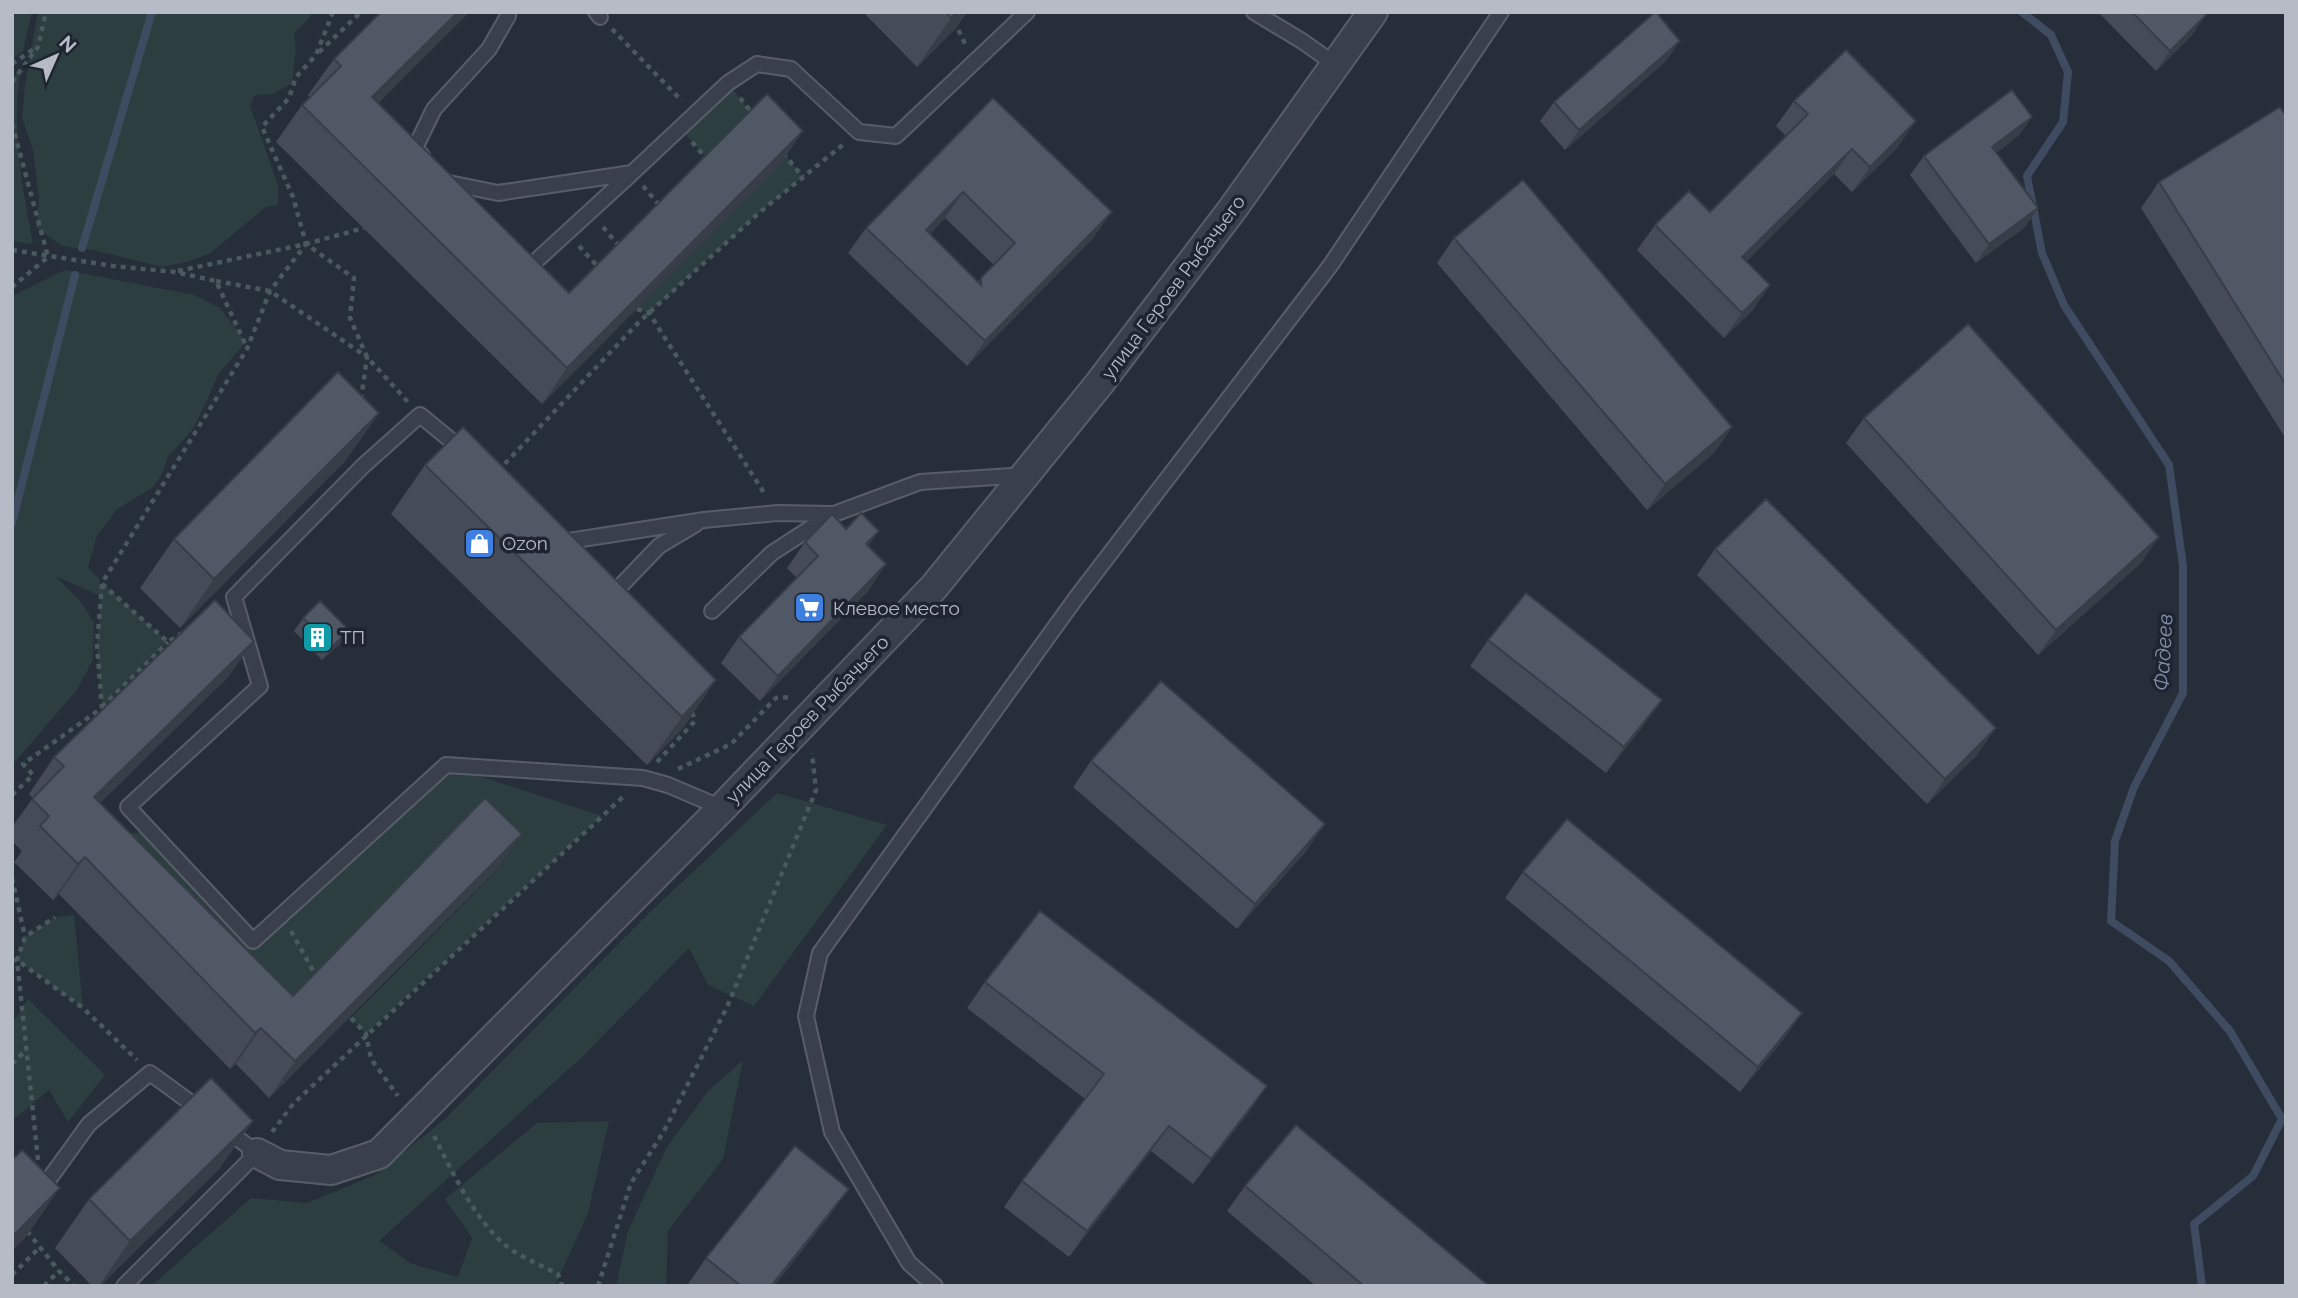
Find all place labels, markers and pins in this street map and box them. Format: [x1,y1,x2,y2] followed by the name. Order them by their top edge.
[462,526,496,560] shop icon: Ozon
[502,532,548,554] place label: Ozon
[793,591,827,625] supermarket icon: Клевое место
[833,597,960,619] place label: Клевое место
[300,620,334,654] building icon: ТП
[340,626,365,648] place label: ТП

